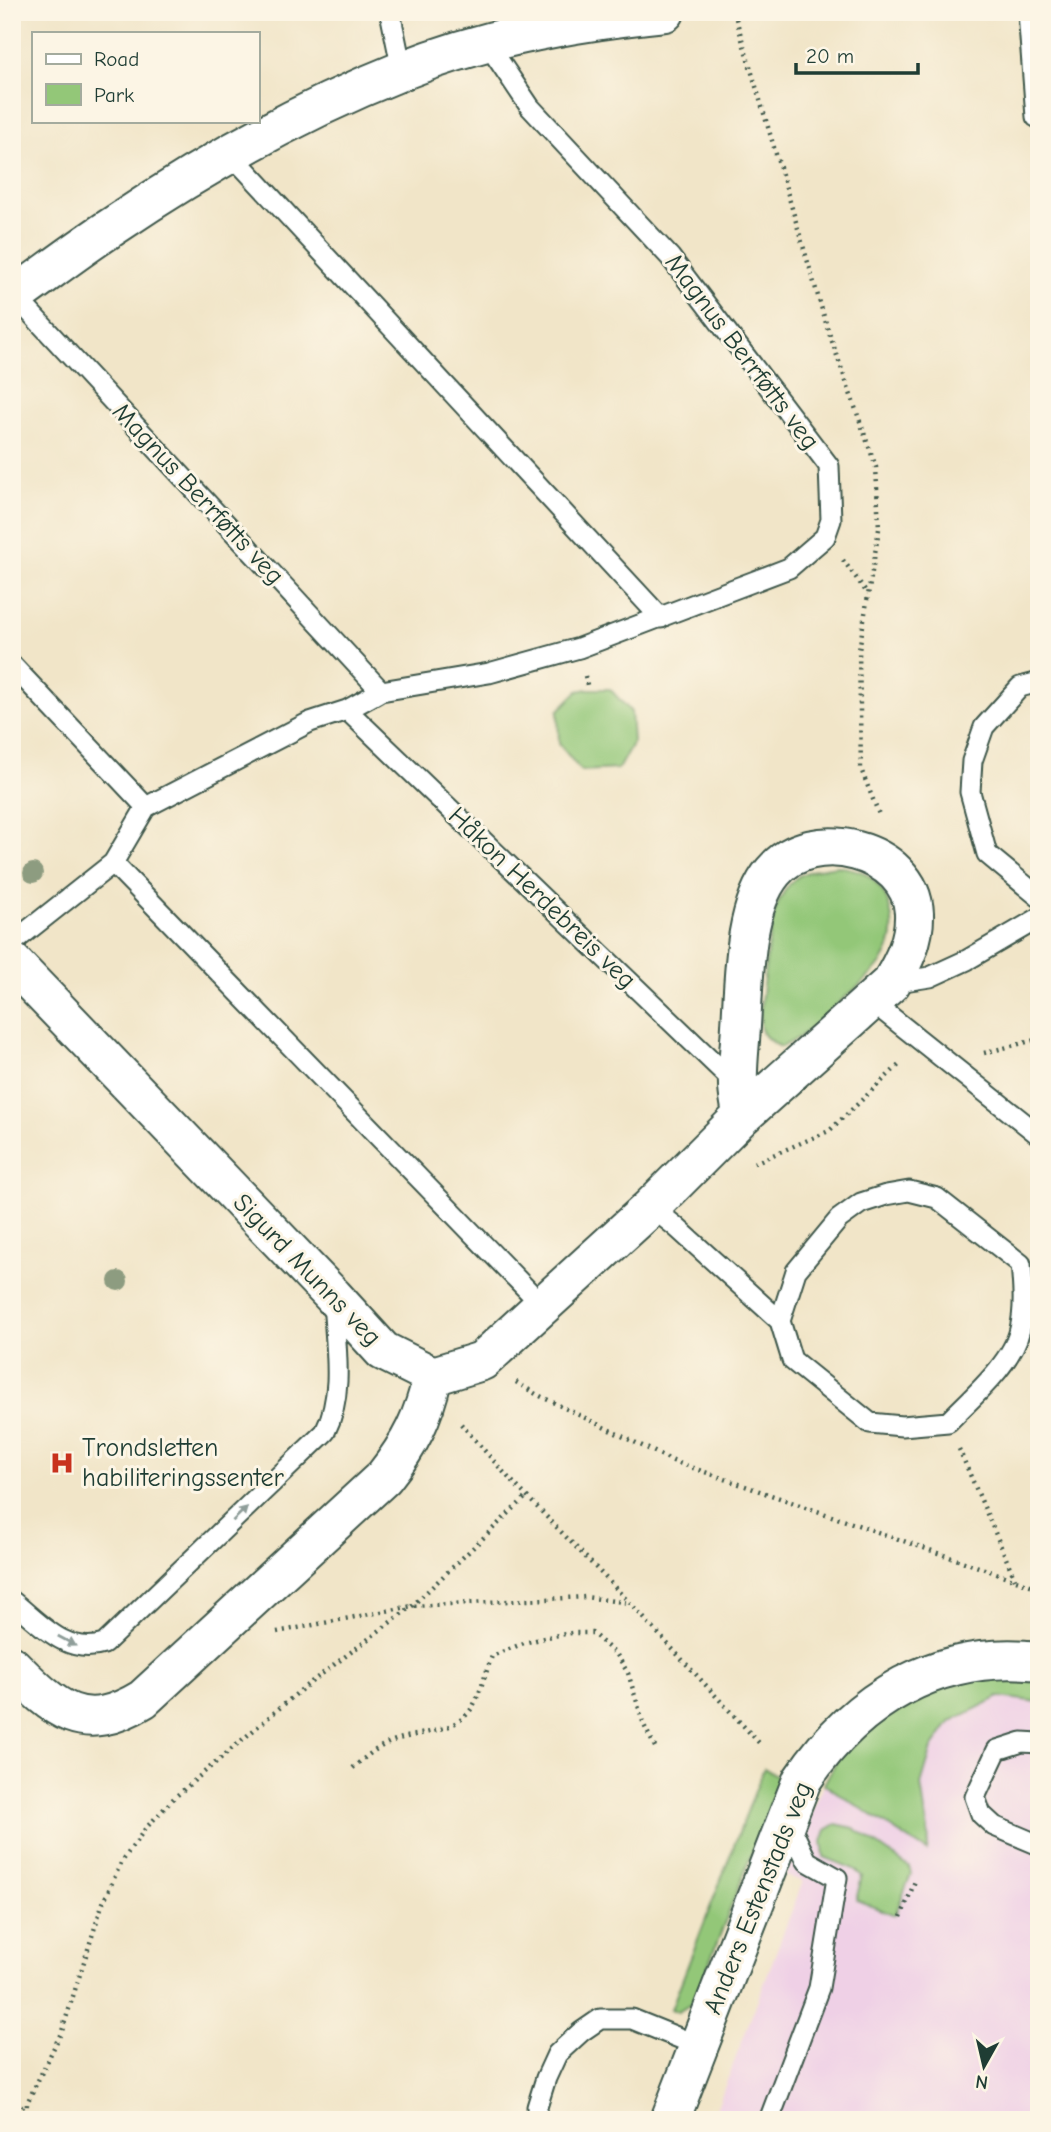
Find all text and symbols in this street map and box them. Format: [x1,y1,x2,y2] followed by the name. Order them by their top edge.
[32,32,259,122] legend
[796,32,918,76] scale bar
[806,44,854,68] text: 20 m
[94,47,139,71] text: Road
[94,83,134,107] text: Park
[659,248,825,456] street label: Magnus Berrføtts veg
[106,397,290,591] street label: Magnus Berrføtts veg
[442,801,642,995] street label: Håkon Herdebreis veg
[227,1188,387,1352] street label: Sigurd Munns veg
[82,1433,285,1493] place label: Trondsletten habiliteringssenter
[48,1449,76,1477] hospital icon: Trondsletten habiliteringssenter
[231,1507,248,1523] one-way arrow
[57,1635,76,1647] one-way arrow
[698,1777,818,2019] street label: Anders Estenstads veg
[950,2030,1020,2100] north arrow
[974,2070,989,2094] text: N

